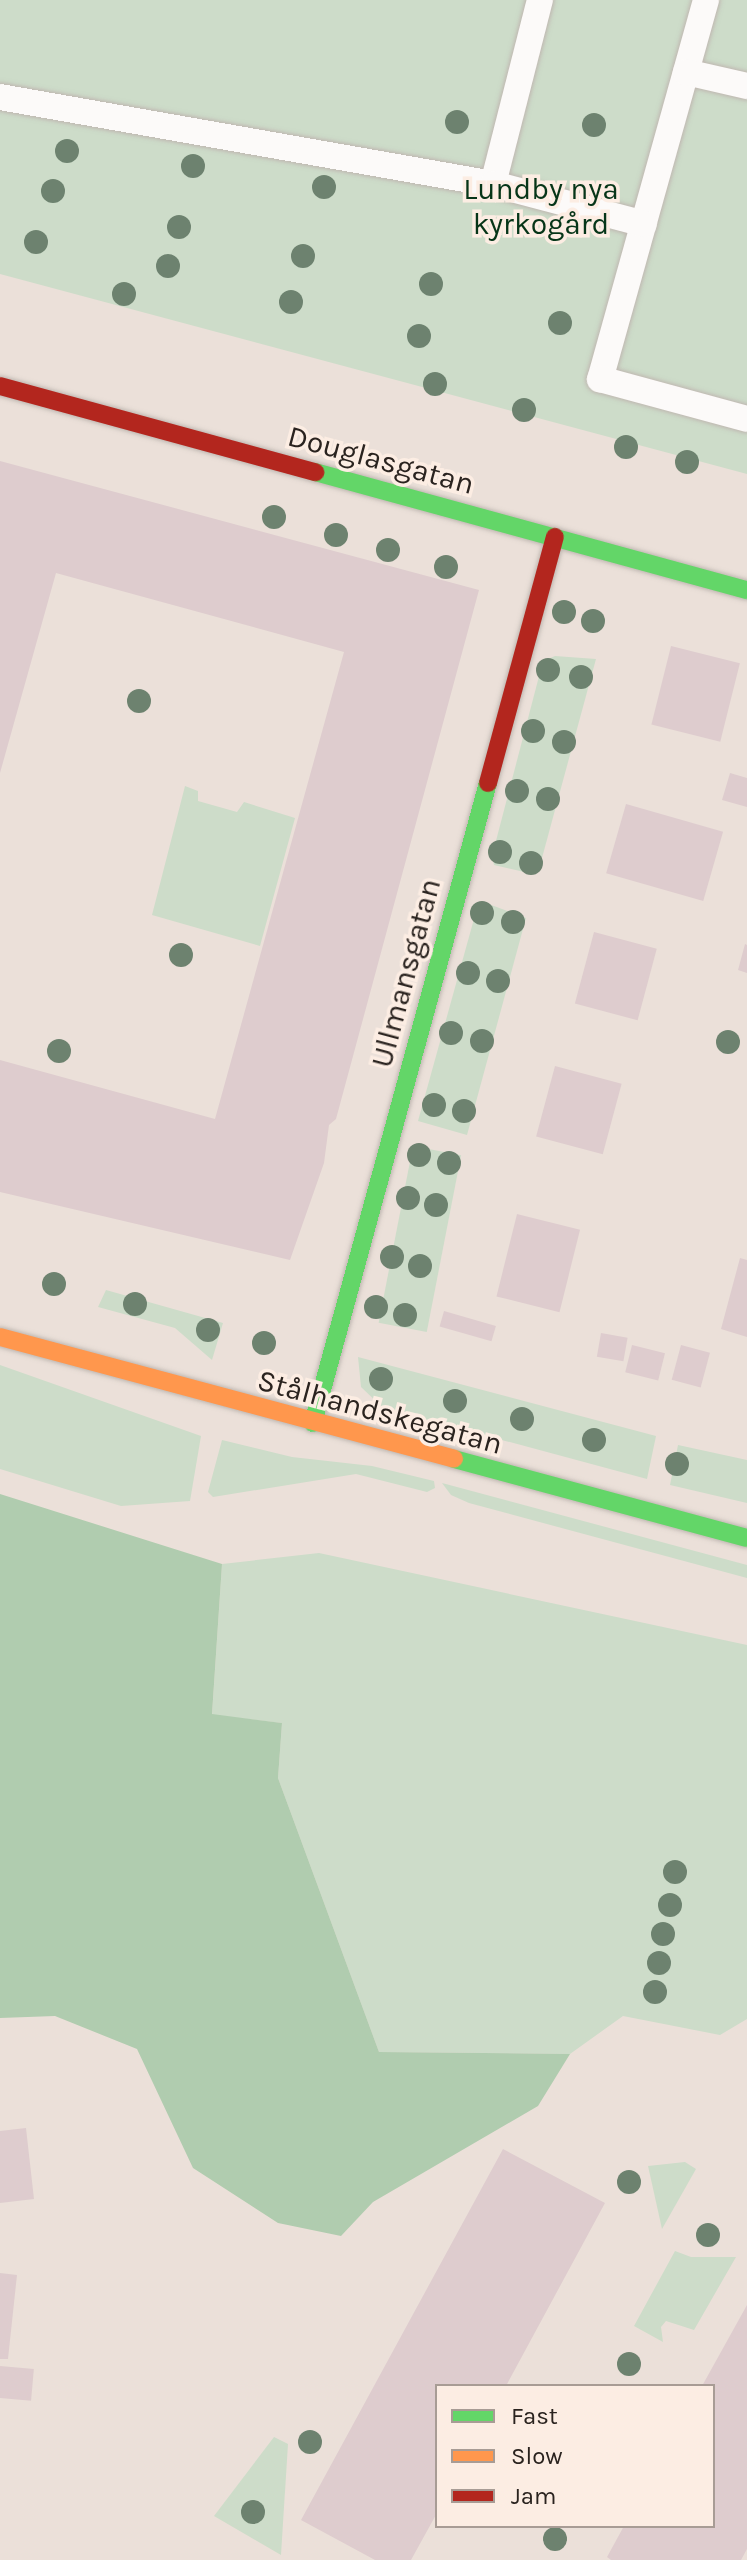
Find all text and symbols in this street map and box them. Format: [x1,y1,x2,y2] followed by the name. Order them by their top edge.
[463,171,619,242] park label: Lundby nya kyrkogård
[284,418,478,502] street label: Douglasgatan
[363,875,449,1071] street label: Ullmansgatan
[254,1362,506,1462] street label: Stålhandskegatan
[435,2384,715,2528] legend
[511,2402,558,2430] text: Fast
[511,2442,563,2470] text: Slow
[511,2482,556,2510] text: Jam

